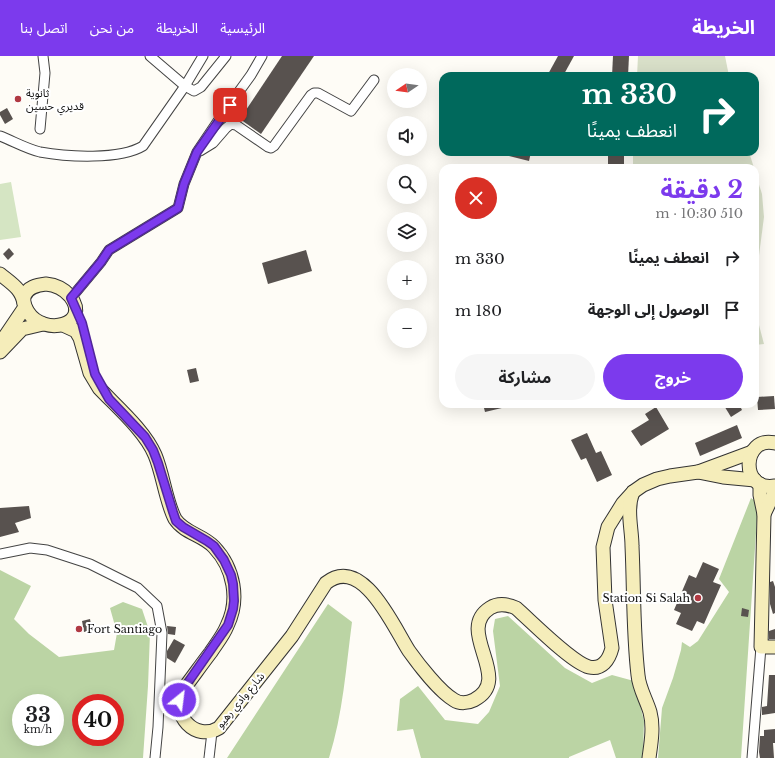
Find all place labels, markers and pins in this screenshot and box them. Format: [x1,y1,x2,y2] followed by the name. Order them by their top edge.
[26,86,84,116] place label: ثانوية قديري حسين
[213,88,247,122] pin
[13,94,23,104] marker: ثانوية قديري حسين
[602,591,690,605] place label: Station Si Salah
[693,593,703,603] marker: Station Si Salah
[87,622,162,636] place label: Fort Santiago
[74,624,84,634] marker: Fort Santiago

